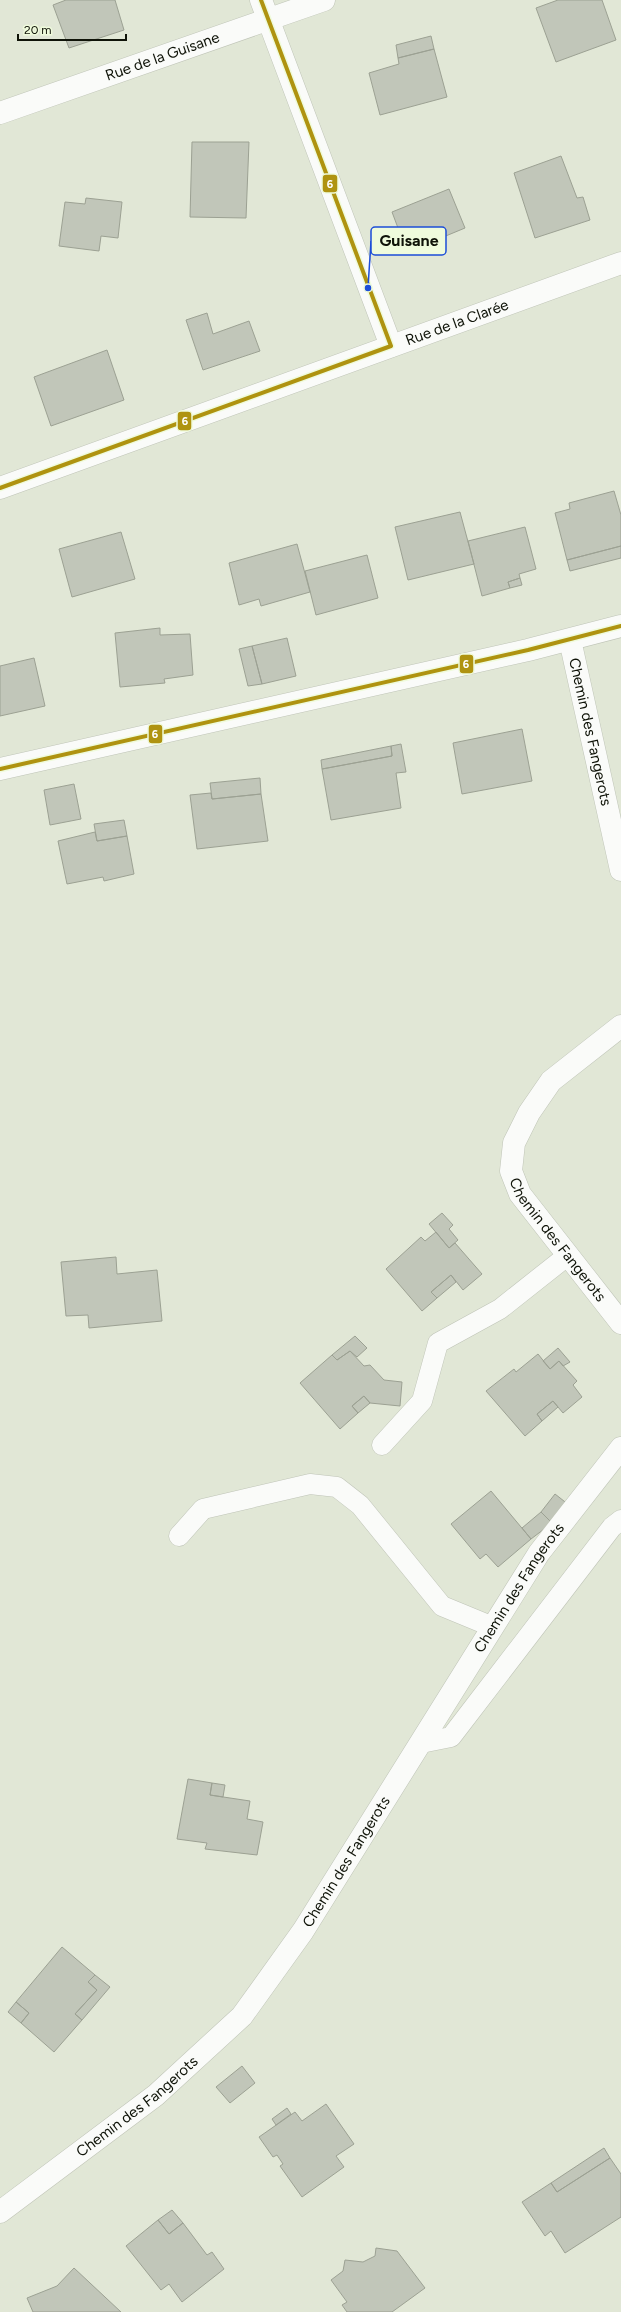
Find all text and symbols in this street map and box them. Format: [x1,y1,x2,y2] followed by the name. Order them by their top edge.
[18,16,126,42] scale bar
[24,23,52,37] text: 20 m
[103,28,222,85] street label: Rue de la Guisane
[322,174,338,193] line badge: 6
[327,178,334,191] text: 6
[371,227,446,255] callout: Guisane
[379,231,439,250] text: Guisane
[403,296,511,349] street label: Rue de la Clarée
[177,411,192,431] line badge: 6
[182,415,189,428] text: 6
[459,654,474,674] line badge: 6
[565,656,615,807] street label: Chemin des Fangerots
[463,658,470,671] text: 6
[148,724,163,744] line badge: 6
[152,728,159,741] text: 6
[506,1175,610,1305] street label: Chemin des Fangerots
[470,1519,568,1656] street label: Chemin des Fangerots
[299,1793,394,1931] street label: Chemin des Fangerots
[73,2052,201,2161] street label: Chemin des Fangerots

